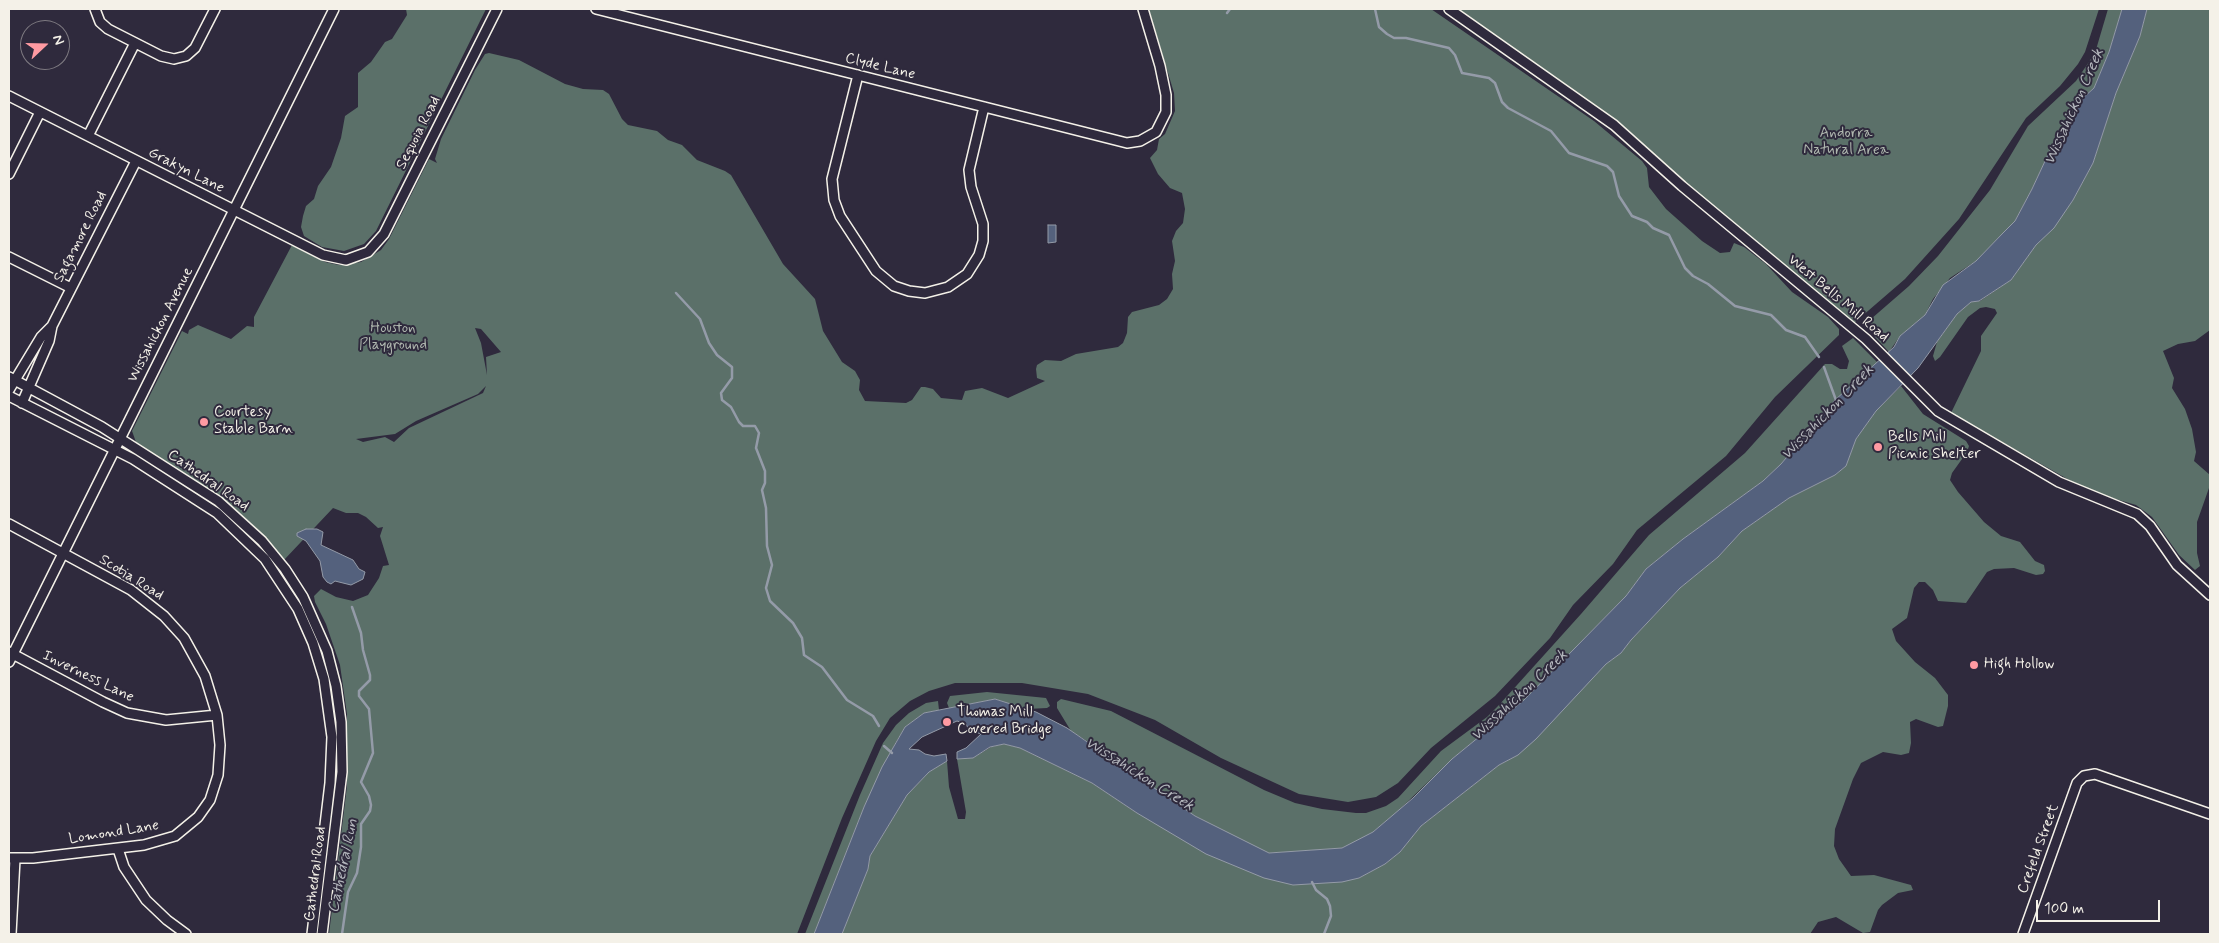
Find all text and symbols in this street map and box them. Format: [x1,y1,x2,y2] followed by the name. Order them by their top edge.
[20,20,70,70] north arrow
[48,32,68,48] text: N
[2041,46,2109,168] water label: Wissahickon Creek
[843,50,917,84] street label: Clyde Lane
[393,93,445,173] street label: Sequoia Road
[1803,125,1889,160] park label: Andorra Natural Area
[145,144,227,198] street label: Grakyn Lane
[50,188,112,286] street label: Sagamore Road
[1784,252,1892,346] street label: West Bells Mill Road
[124,264,198,386] street label: Wissahickon Avenue
[359,320,427,355] park label: Houston Playground
[1778,361,1878,465] water label: Wissahickon Creek
[214,404,293,439] place label: Courtesy Stable Barn
[198,416,210,428] marker: Courtesy Stable Barn
[1888,429,1980,464] place label: Bells Mill Picnic Shelter
[1872,441,1884,453] marker: Bells Mill Picnic Shelter
[164,446,252,516] street label: Cathedral Road
[95,551,167,605] street label: Scotia Road
[1468,646,1572,746] water label: Wissahickon Creek
[39,647,137,707] street label: Inverness Lane
[1984,656,2054,674] place label: High Hollow
[1968,659,1980,671] marker: High Hollow
[957,704,1052,739] place label: Thomas Mill Covered Bridge
[941,716,953,728] marker: Thomas Mill Covered Bridge
[1081,734,1197,816] water label: Wissahickon Creek
[2014,802,2064,896] street label: Crefeld Street
[68,817,160,849] street label: Lomond Lane
[325,817,363,915] water label: Cathedral Run
[301,826,331,922] street label: Cathedral Road
[2039,890,2163,922] scale bar
[2044,899,2084,919] text: 100 m

